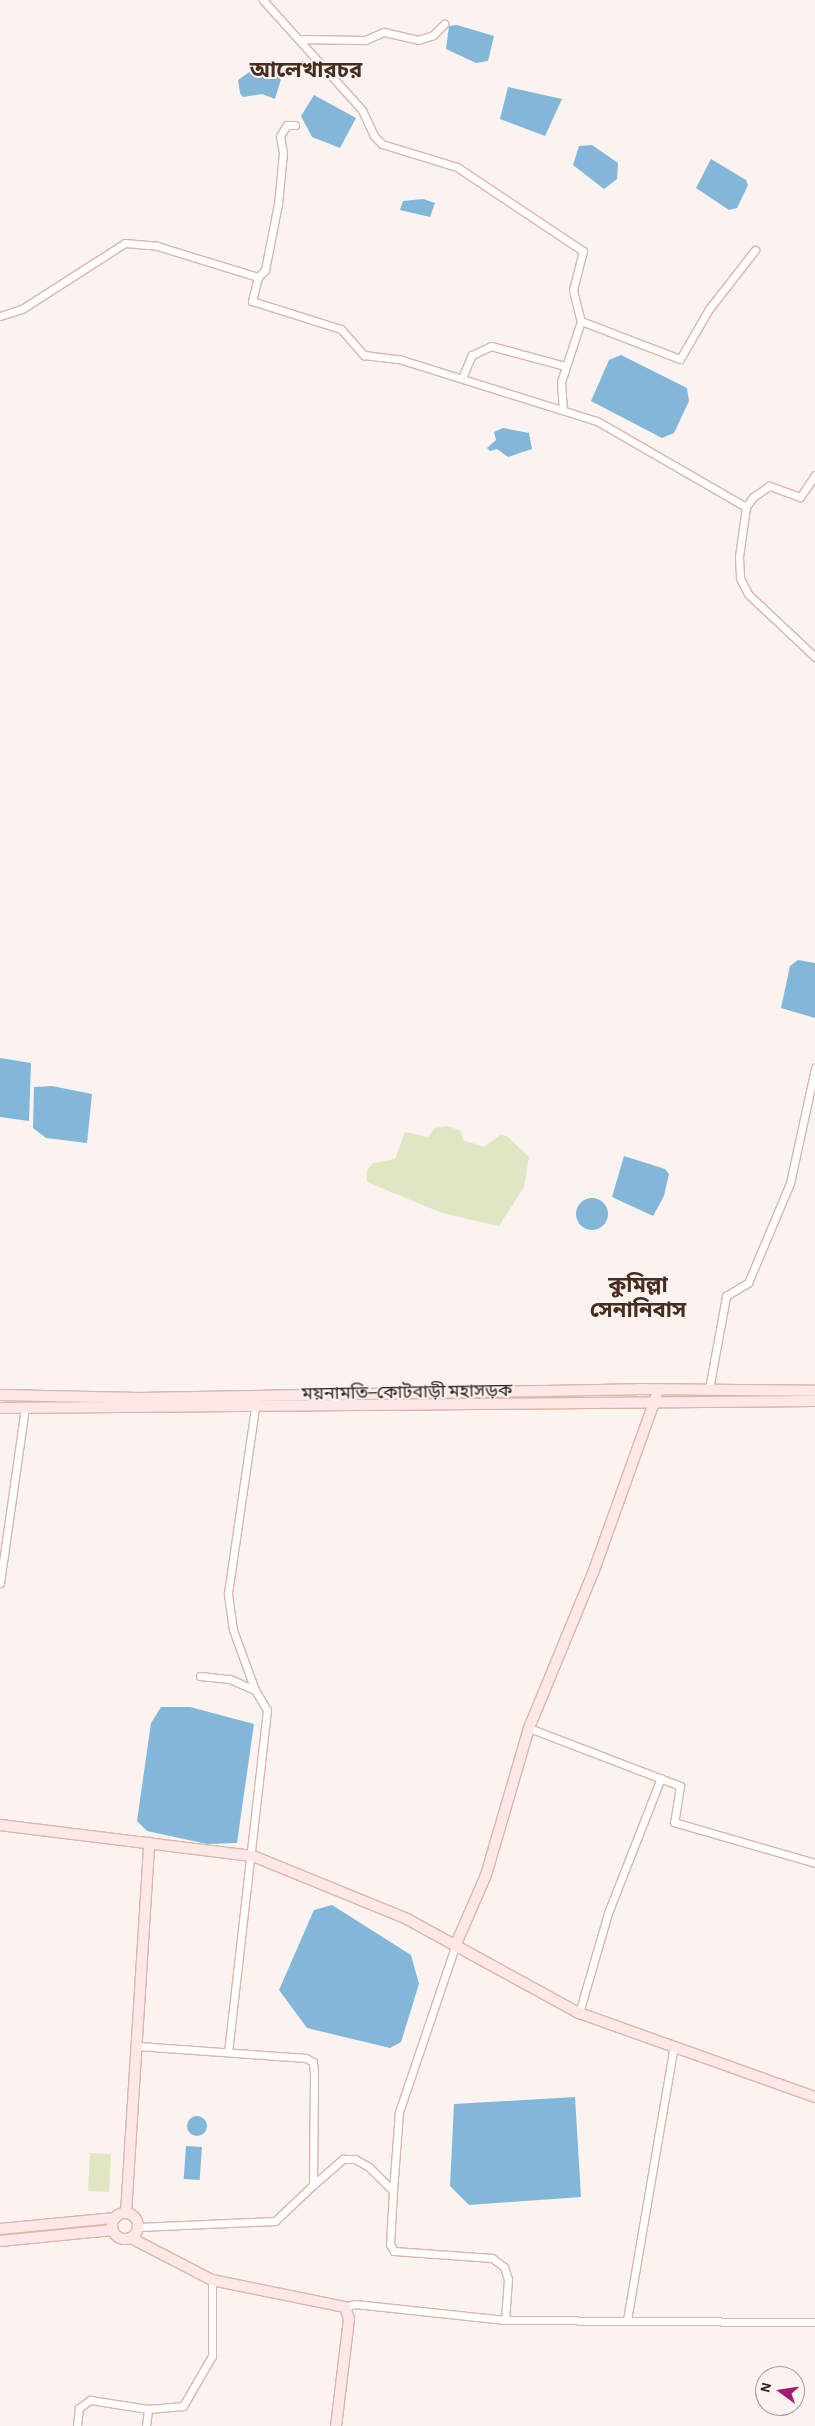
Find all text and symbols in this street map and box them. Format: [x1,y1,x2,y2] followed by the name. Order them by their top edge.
[250,58,362,84] district label: আলেখারচর
[590,1272,686,1324] district label: কুমিল্লা সেনানিবাস
[301,1380,513,1406] street label: ময়নামতি–কোটবাড়ী মহাসড়ক
[755,2366,805,2416] north arrow
[758,2381,774,2394] text: N

